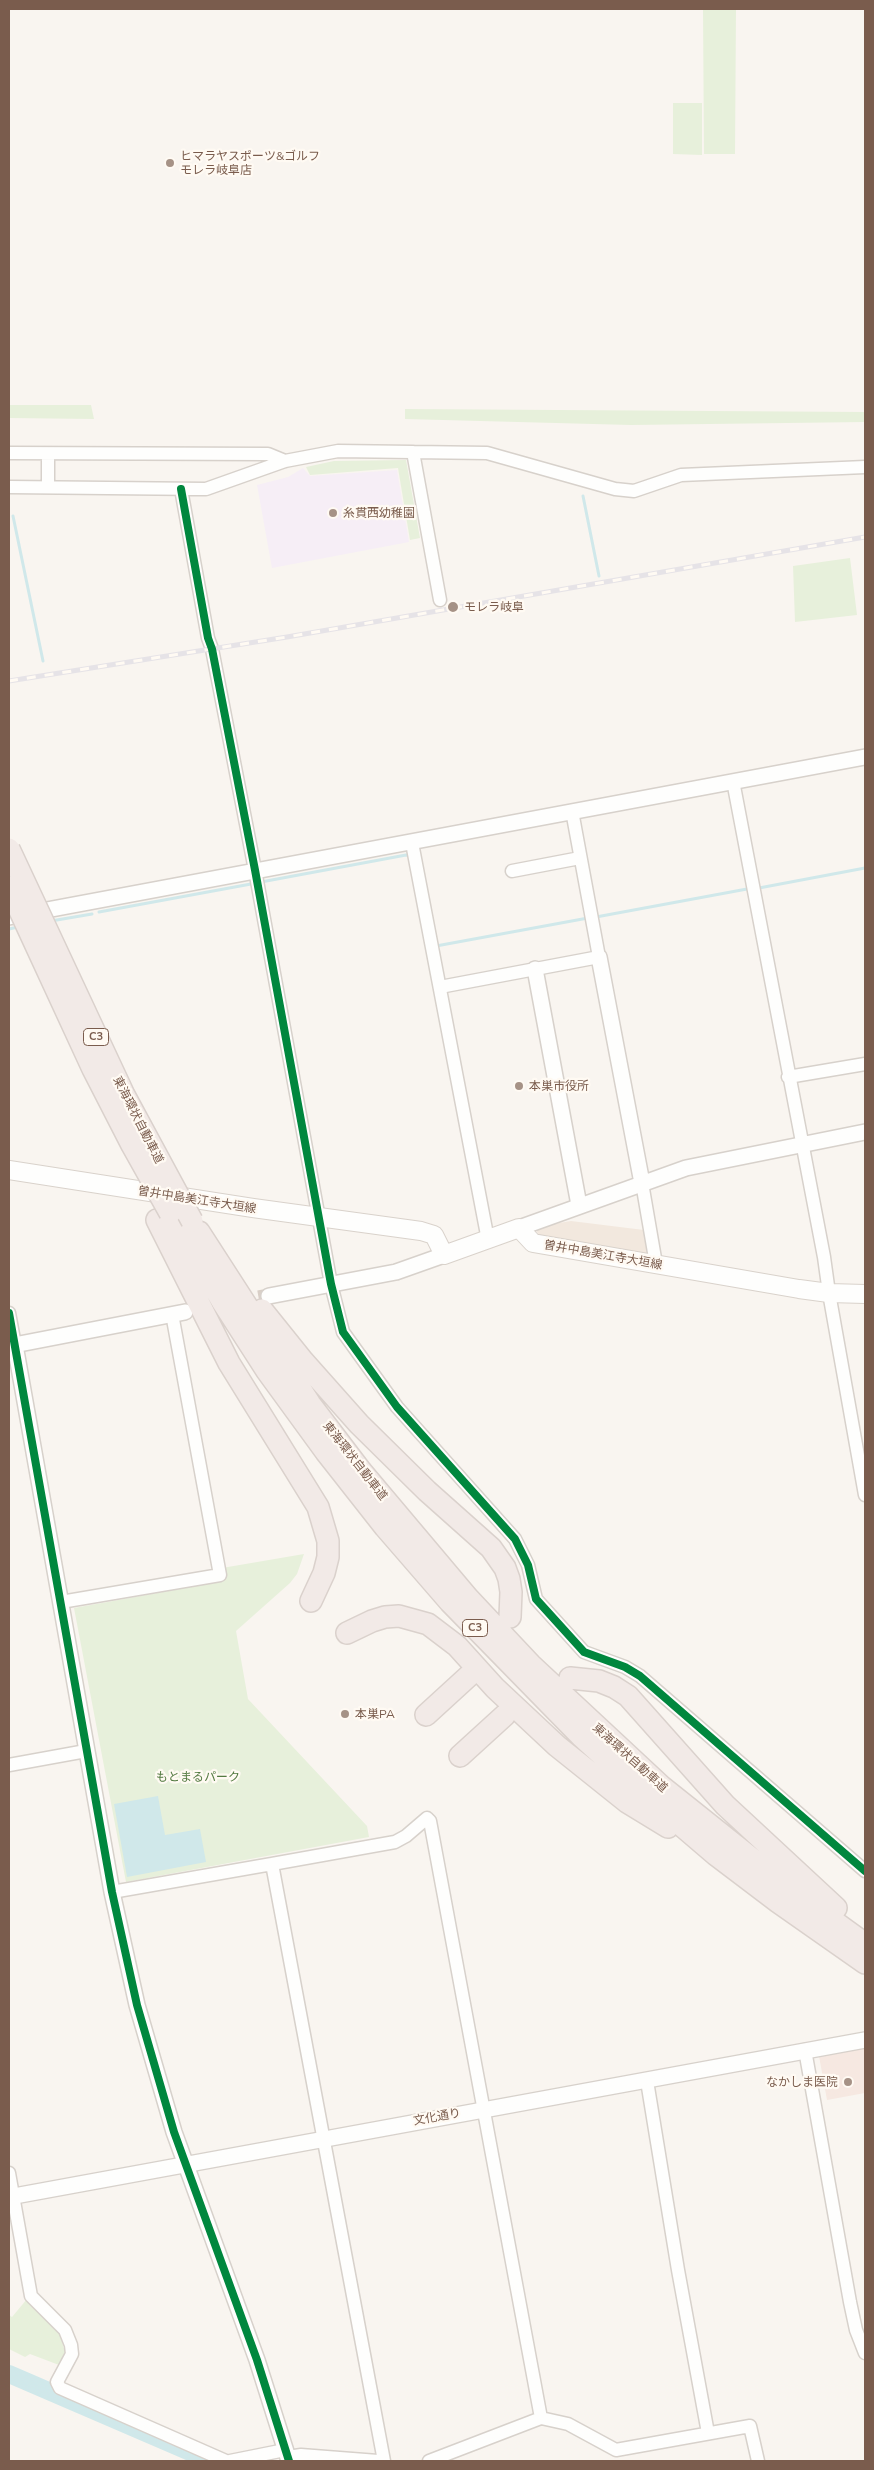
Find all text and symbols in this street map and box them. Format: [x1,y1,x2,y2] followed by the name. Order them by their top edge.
[180,149,320,177] place label: ヒマラヤスポーツ&ゴルフ モレラ岐阜店
[164,157,176,169] marker: ヒマラヤスポーツ&ゴルフ モレラ岐阜店
[343,506,415,520] place label: 糸貫西幼稚園
[327,507,339,519] marker: 糸貫西幼稚園
[446,600,460,614] marker: モレラ岐阜
[464,600,524,614] place label: モレラ岐阜
[84,1028,108,1046] road number: C3
[110,1074,166,1166] street label: 東海環状自動車道
[529,1079,589,1093] place label: 本巣市役所
[513,1080,525,1092] marker: 本巣市役所
[137,1184,257,1216] street label: 曽井中島美江寺大垣線
[543,1237,663,1273] street label: 曽井中島美江寺大垣線
[320,1419,390,1503] street label: 東海環状自動車道
[462,1620,488,1636] road number: C3
[355,1707,395,1721] place label: 本巣PA
[339,1708,351,1720] marker: 本巣PA
[590,1721,670,1795] street label: 東海環状自動車道
[156,1770,240,1784] park label: もとまるパーク
[766,2075,838,2089] place label: なかしま医院
[842,2076,854,2088] marker: なかしま医院
[412,2106,462,2128] street label: 文化通り

